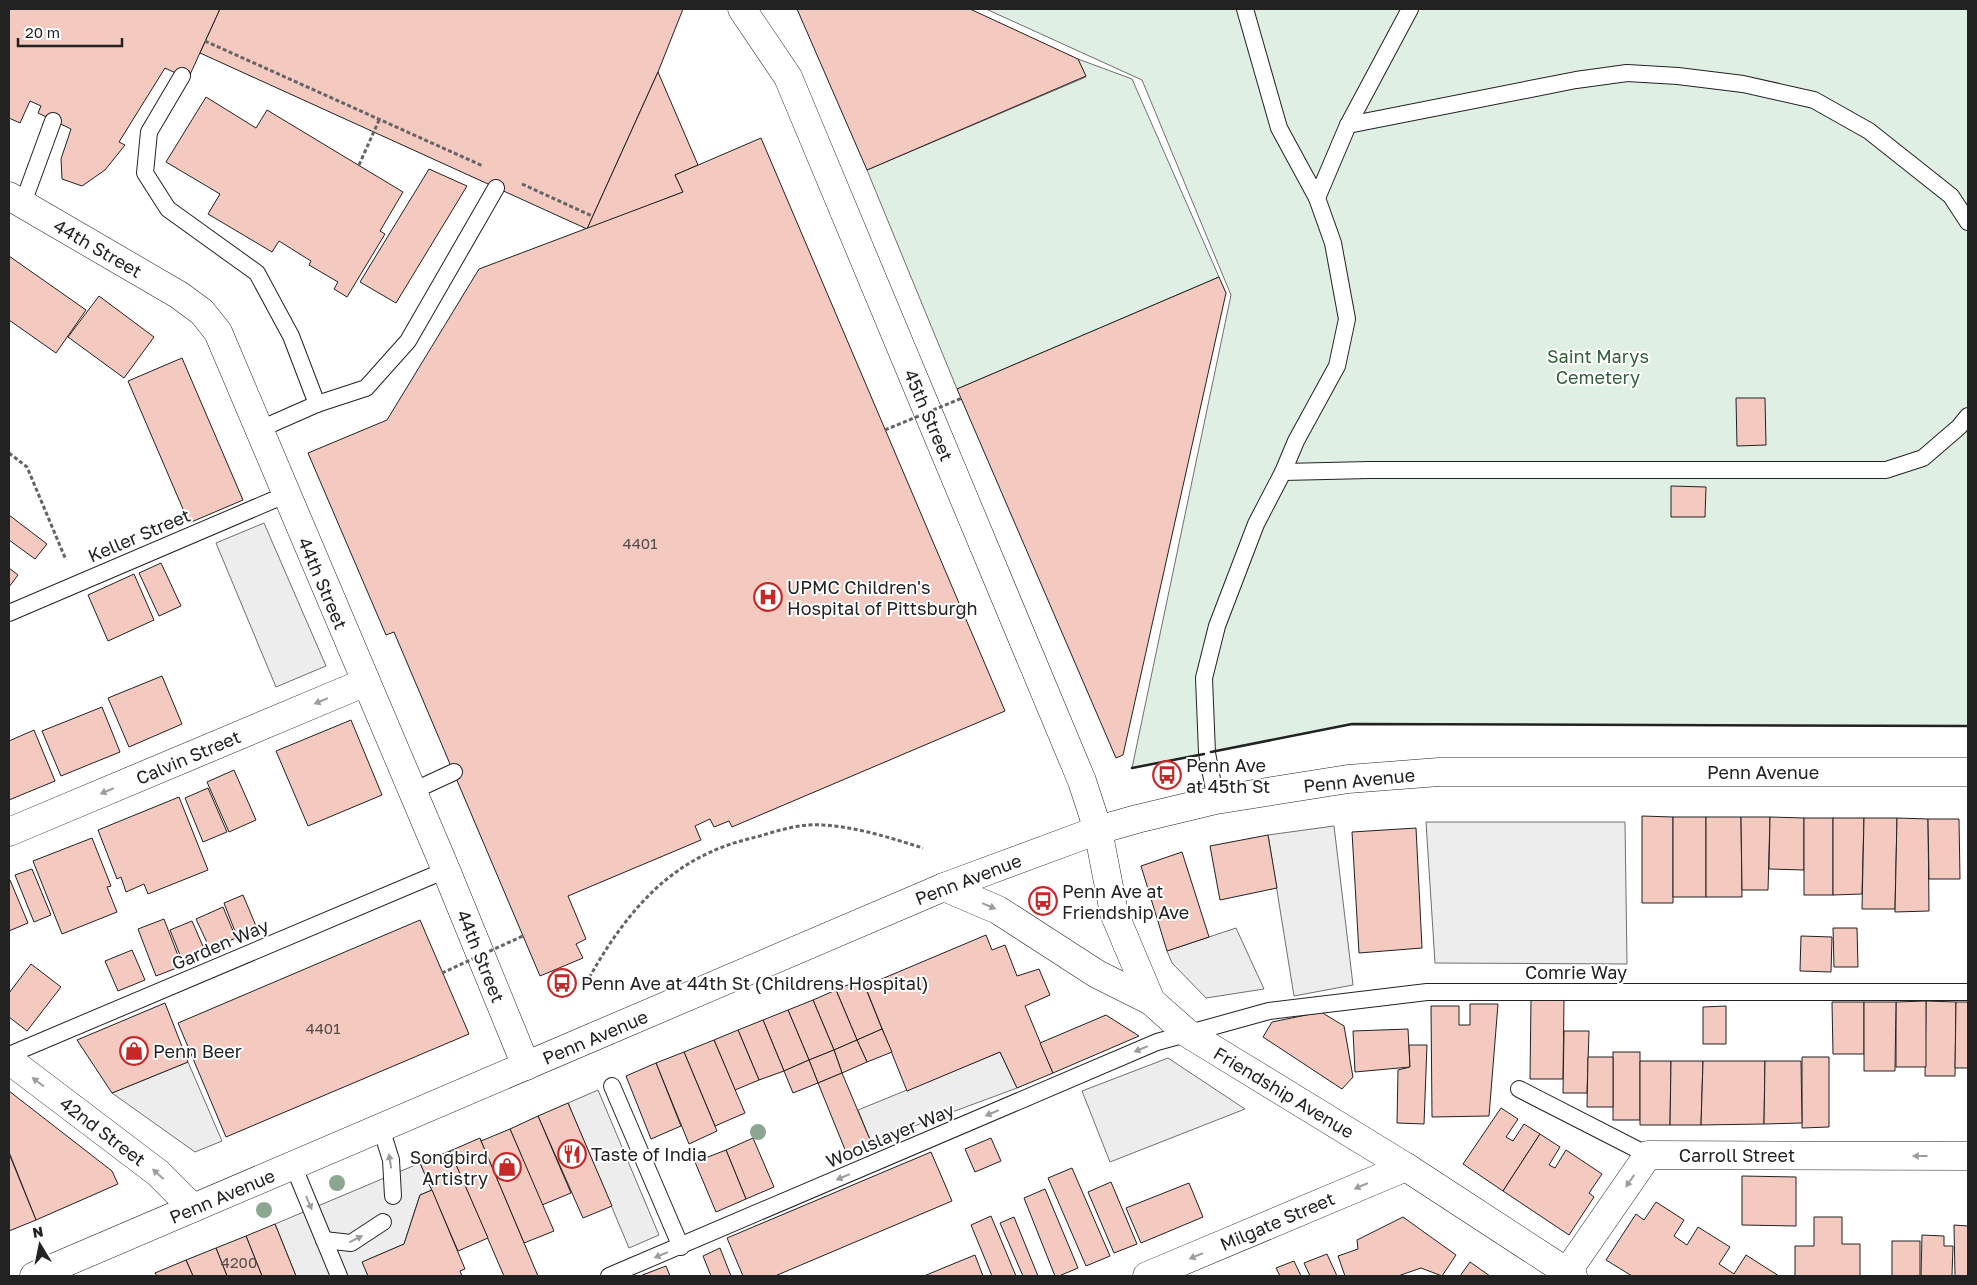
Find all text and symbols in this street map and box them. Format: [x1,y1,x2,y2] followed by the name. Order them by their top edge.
[18,15,121,47] scale bar
[25,23,60,41] text: 20 m
[50,214,146,282] street label: 44th Street
[1547,345,1649,388] park label: Saint Marys Cemetery
[900,366,958,464] street label: 45th Street
[84,504,194,566] street label: Keller Street
[294,534,352,632] street label: 44th Street
[623,534,657,552] house number: 4401
[787,576,978,619] place label: UPMC Children's Hospital of Pittsburgh
[753,582,783,612] hospital icon: UPMC Children's Hospital of Pittsburgh
[314,697,328,705] one-way arrow
[132,725,244,789] street label: Calvin Street
[1186,754,1270,797] place label: Penn Ave at 45th St
[1152,760,1182,790] bus stop icon: Penn Ave at 45th St
[1707,761,1819,783] street label: Penn Avenue
[1302,763,1416,797] street label: Penn Avenue
[100,787,114,795] one-way arrow
[912,849,1024,909] street label: Penn Avenue
[1062,880,1189,923] place label: Penn Ave at Friendship Ave
[1028,886,1058,916] bus stop icon: Penn Ave at Friendship Ave
[982,903,996,911] one-way arrow
[452,906,510,1006] street label: 44th Street
[168,914,272,974] street label: Garden Way
[1525,961,1627,983] street label: Comrie Way
[547,968,577,998] bus stop icon: Penn Ave at 44th St (Childrens Hospital)
[581,972,929,994] place label: Penn Ave at 44th St (Childrens Hospital)
[539,1005,651,1069] street label: Penn Avenue
[306,1019,340,1037] house number: 4401
[119,1036,149,1066] shop icon: Penn Beer
[153,1040,242,1062] place label: Penn Beer
[1210,1041,1358,1143] street label: Friendship Avenue
[1134,1045,1148,1053] one-way arrow
[32,1077,45,1088] one-way arrow
[56,1092,150,1170] street label: 42nd Street
[823,1098,957,1172] street label: Woolslayer Way
[984,1109,999,1117] one-way arrow
[557,1139,587,1169] restaurant icon: Taste of India
[591,1143,707,1165] place label: Taste of India
[1679,1144,1795,1166] street label: Carroll Street
[410,1146,488,1189] place label: Songbird Artistry
[1911,1151,1927,1159] one-way arrow
[492,1152,522,1182] shop icon: Songbird Artistry
[386,1153,394,1169] one-way arrow
[166,1164,278,1228] street label: Penn Avenue
[152,1168,165,1179] one-way arrow
[836,1174,850,1182] one-way arrow
[1625,1174,1635,1188] one-way arrow
[1354,1182,1368,1190] one-way arrow
[1216,1187,1338,1255] street label: Milgate Street
[305,1196,313,1210] one-way arrow
[15,1220,65,1270] north arrow
[31,1222,44,1241] text: N
[348,1235,363,1243] one-way arrow
[653,1251,668,1259] one-way arrow
[1188,1252,1203,1260] one-way arrow
[221,1253,257,1271] house number: 4200

